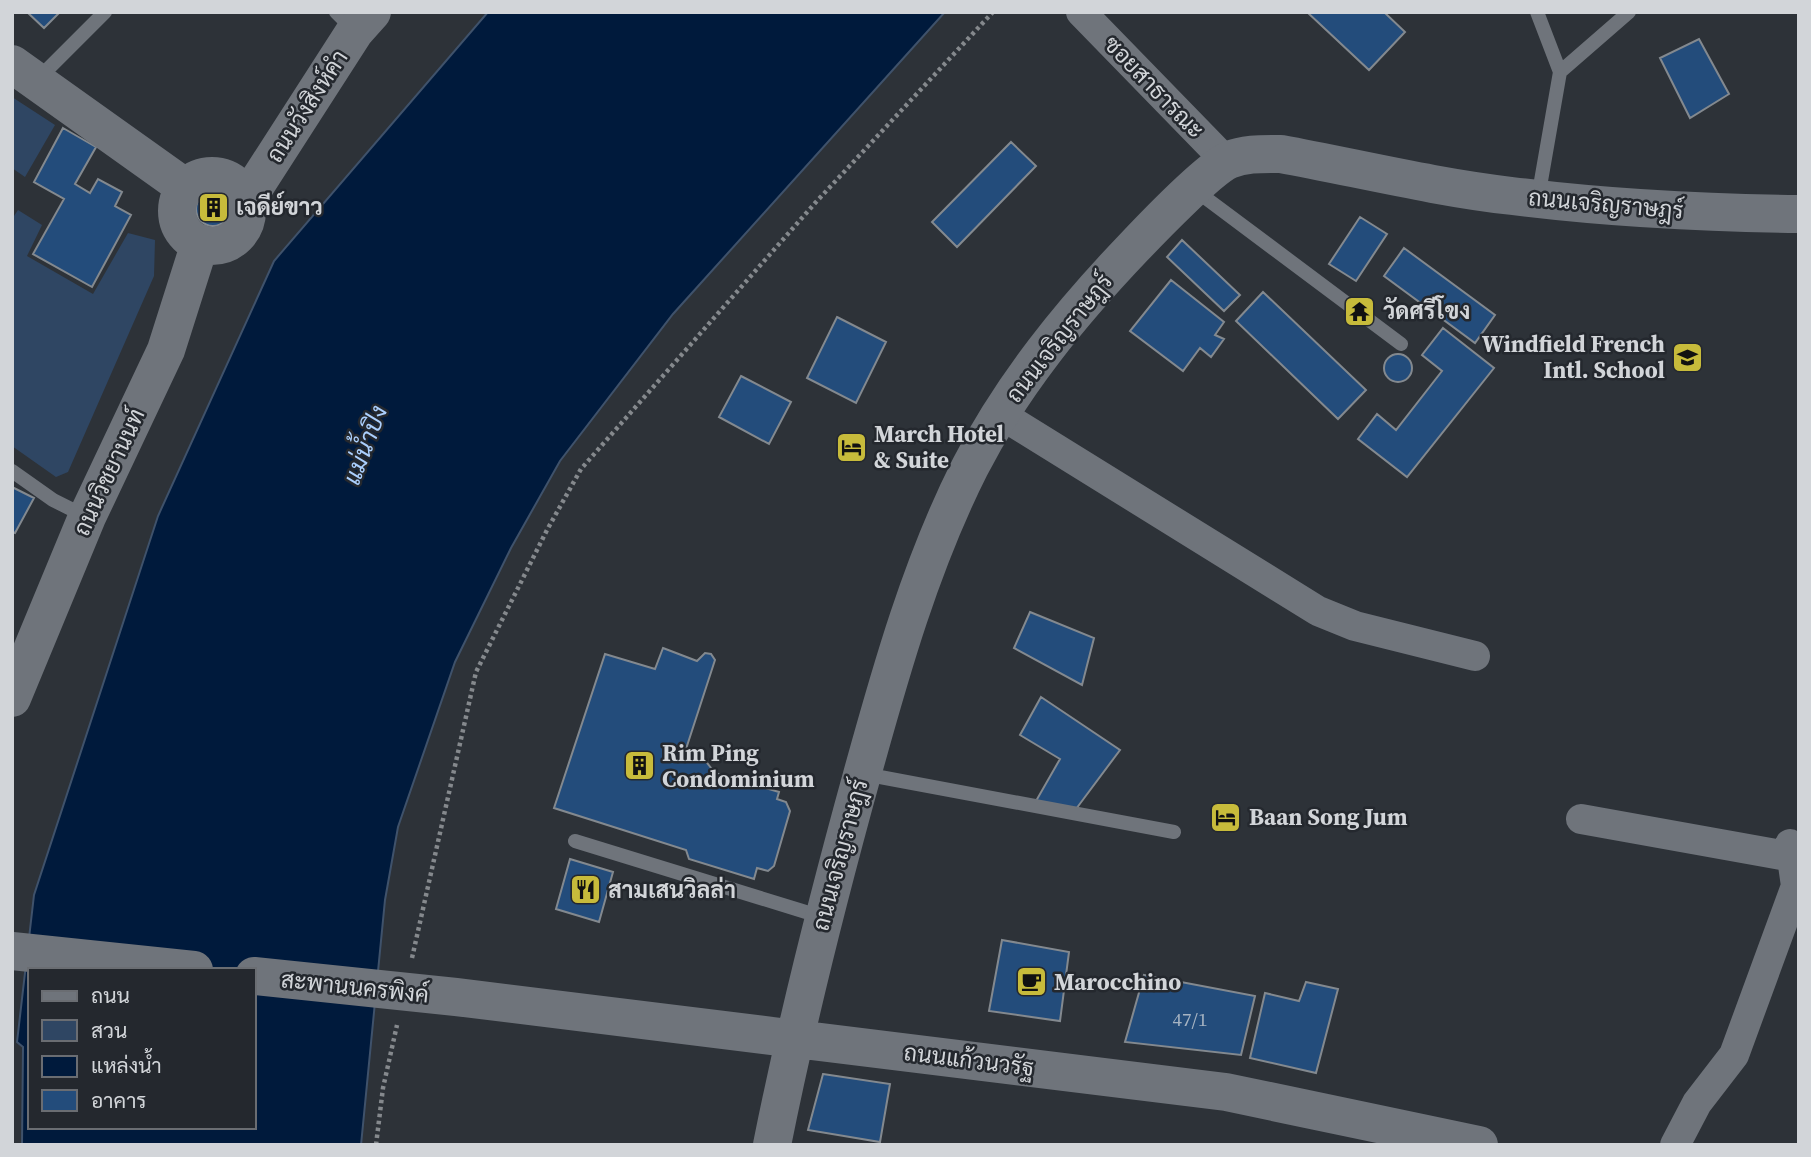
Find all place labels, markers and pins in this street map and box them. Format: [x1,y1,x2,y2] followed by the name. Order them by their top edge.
[196,190,230,224] building icon: เจดีย์ขาว
[236,191,323,223] place label: เจดีย์ขาว
[1343,294,1377,328] temple icon: วัดศรีโขง
[1383,295,1470,327] place label: วัดศรีโขง
[1482,328,1665,386] place label: Windfield French Intl. School
[1671,340,1705,374] school or university icon: Windfield French Intl. School
[874,418,1004,476] place label: March Hotel & Suite
[834,430,868,464] hotel icon: March Hotel & Suite
[662,737,815,795] place label: Rim Ping Condominium
[622,749,656,783] building icon: Rim Ping Condominium
[1209,800,1243,834] hotel icon: Baan Song Jum
[1249,801,1408,833] place label: Baan Song Jum
[568,873,602,907] restaurant icon: สามเสนวิลล่า
[608,874,736,906] place label: สามเสนวิลล่า
[1014,965,1048,999] cafe icon: Marocchino
[1054,966,1181,998] place label: Marocchino

